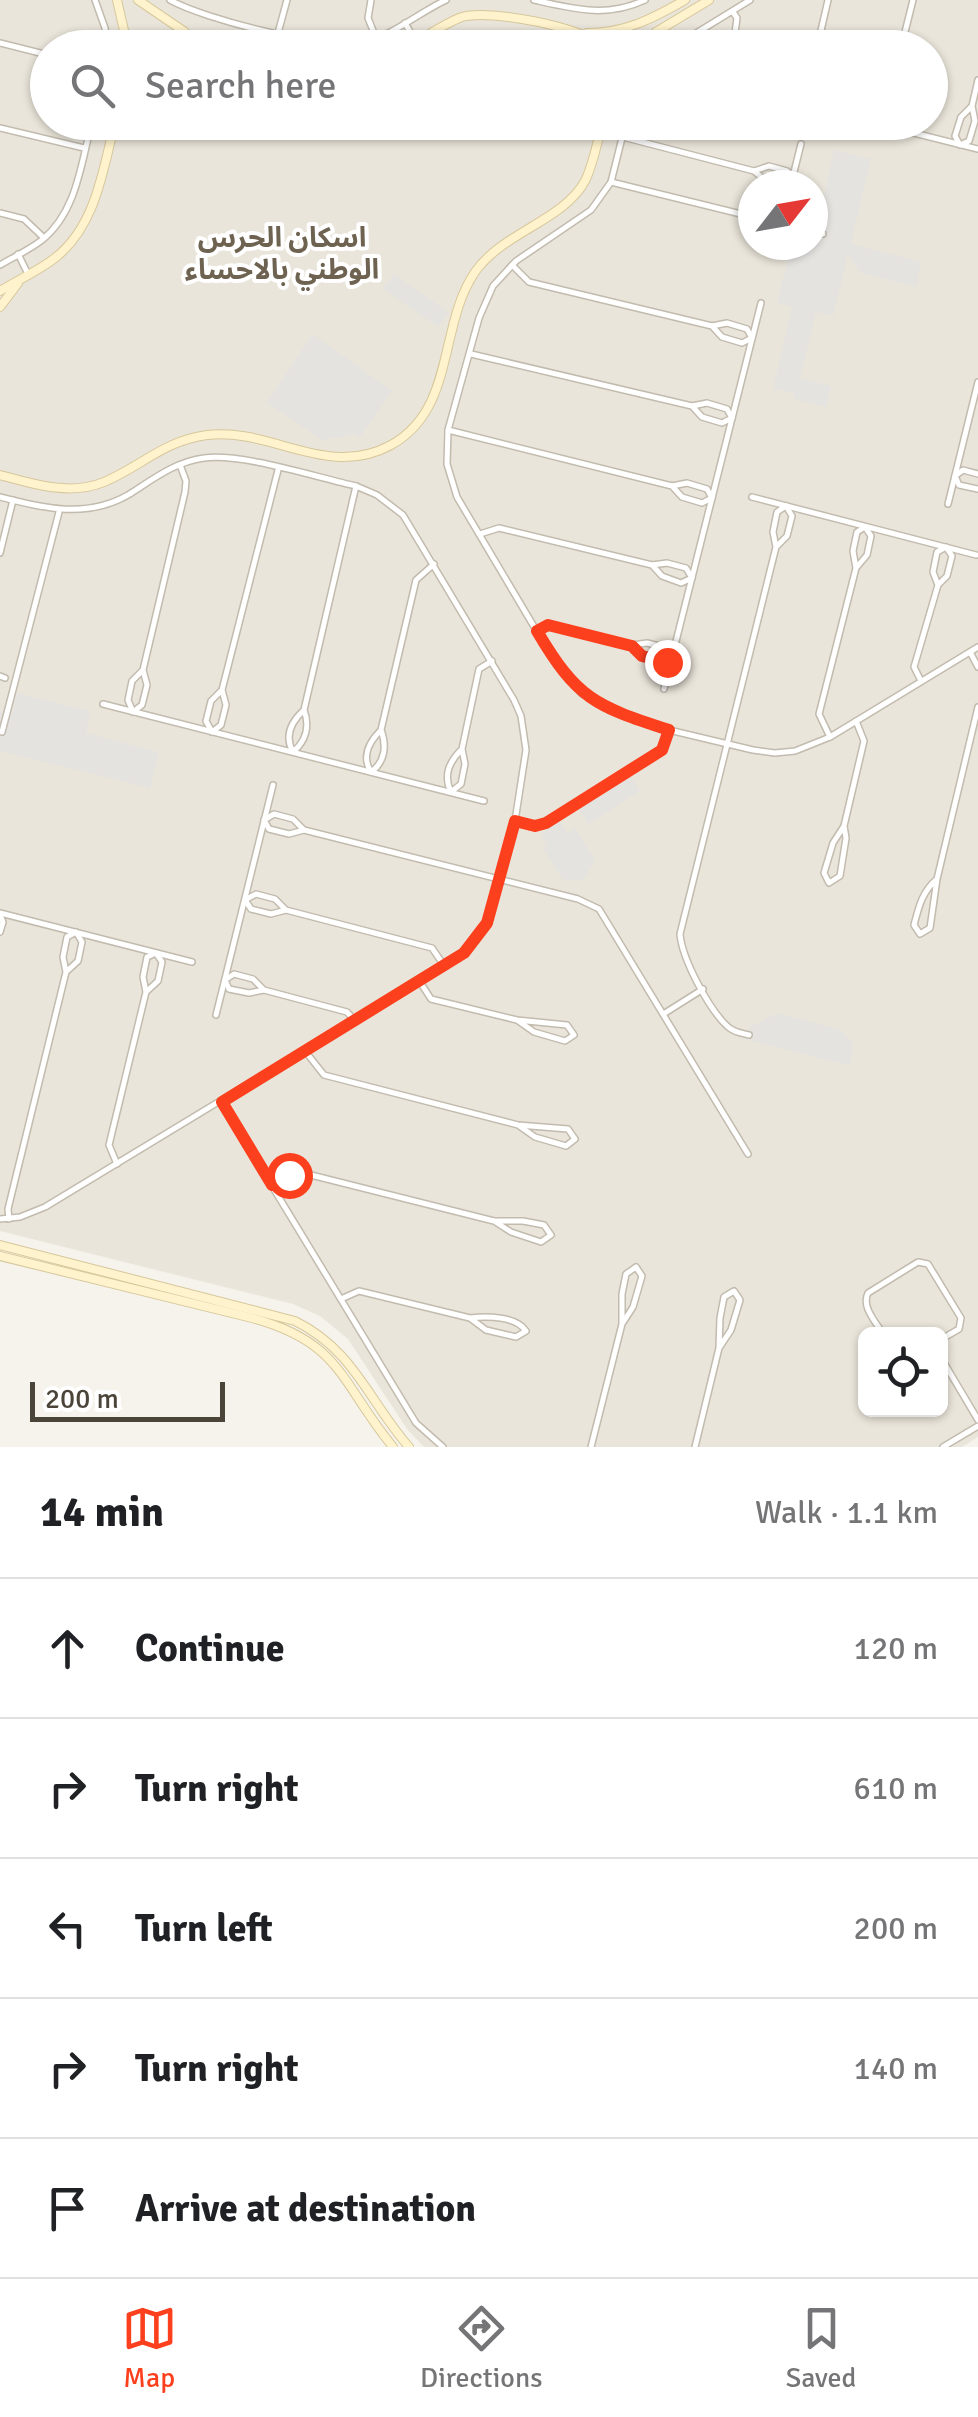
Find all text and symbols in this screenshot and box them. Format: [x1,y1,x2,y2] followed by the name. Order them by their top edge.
[30,30,948,140] search box
[65,58,120,113] icon: search
[145,62,337,109] text: Search here
[738,170,828,260] north arrow
[185,221,379,291] district label: اسكان الحرس الوطني بالاحساء
[645,640,691,686] route end
[267,1153,313,1199] route start
[858,1327,948,1417] map controls
[858,1327,948,1417] button: locate
[30,1377,225,1422] scale bar
[45,1382,119,1416] text: 200 m
[40,1487,164,1538] text: 14 min
[755,1493,938,1532] text: Walk · 1.1 km
[40,1621,95,1676] icon: ahead
[135,1625,285,1672] text: Continue
[854,1629,938,1668] text: 120 m
[40,1761,95,1816] icon: right
[135,1765,299,1812] text: Turn right
[854,1769,938,1808] text: 610 m
[40,1901,95,1956] icon: left
[135,1905,273,1952] text: Turn left
[854,1909,938,1948] text: 200 m
[40,2041,95,2096] icon: right
[135,2045,299,2092] text: Turn right
[854,2049,938,2088] text: 140 m
[40,2181,95,2236] icon: arrive
[135,2185,476,2232] text: Arrive at destination
[122,2301,177,2395] tab: Map
[420,2301,542,2395] tab: Directions
[786,2301,856,2395] tab: Saved

